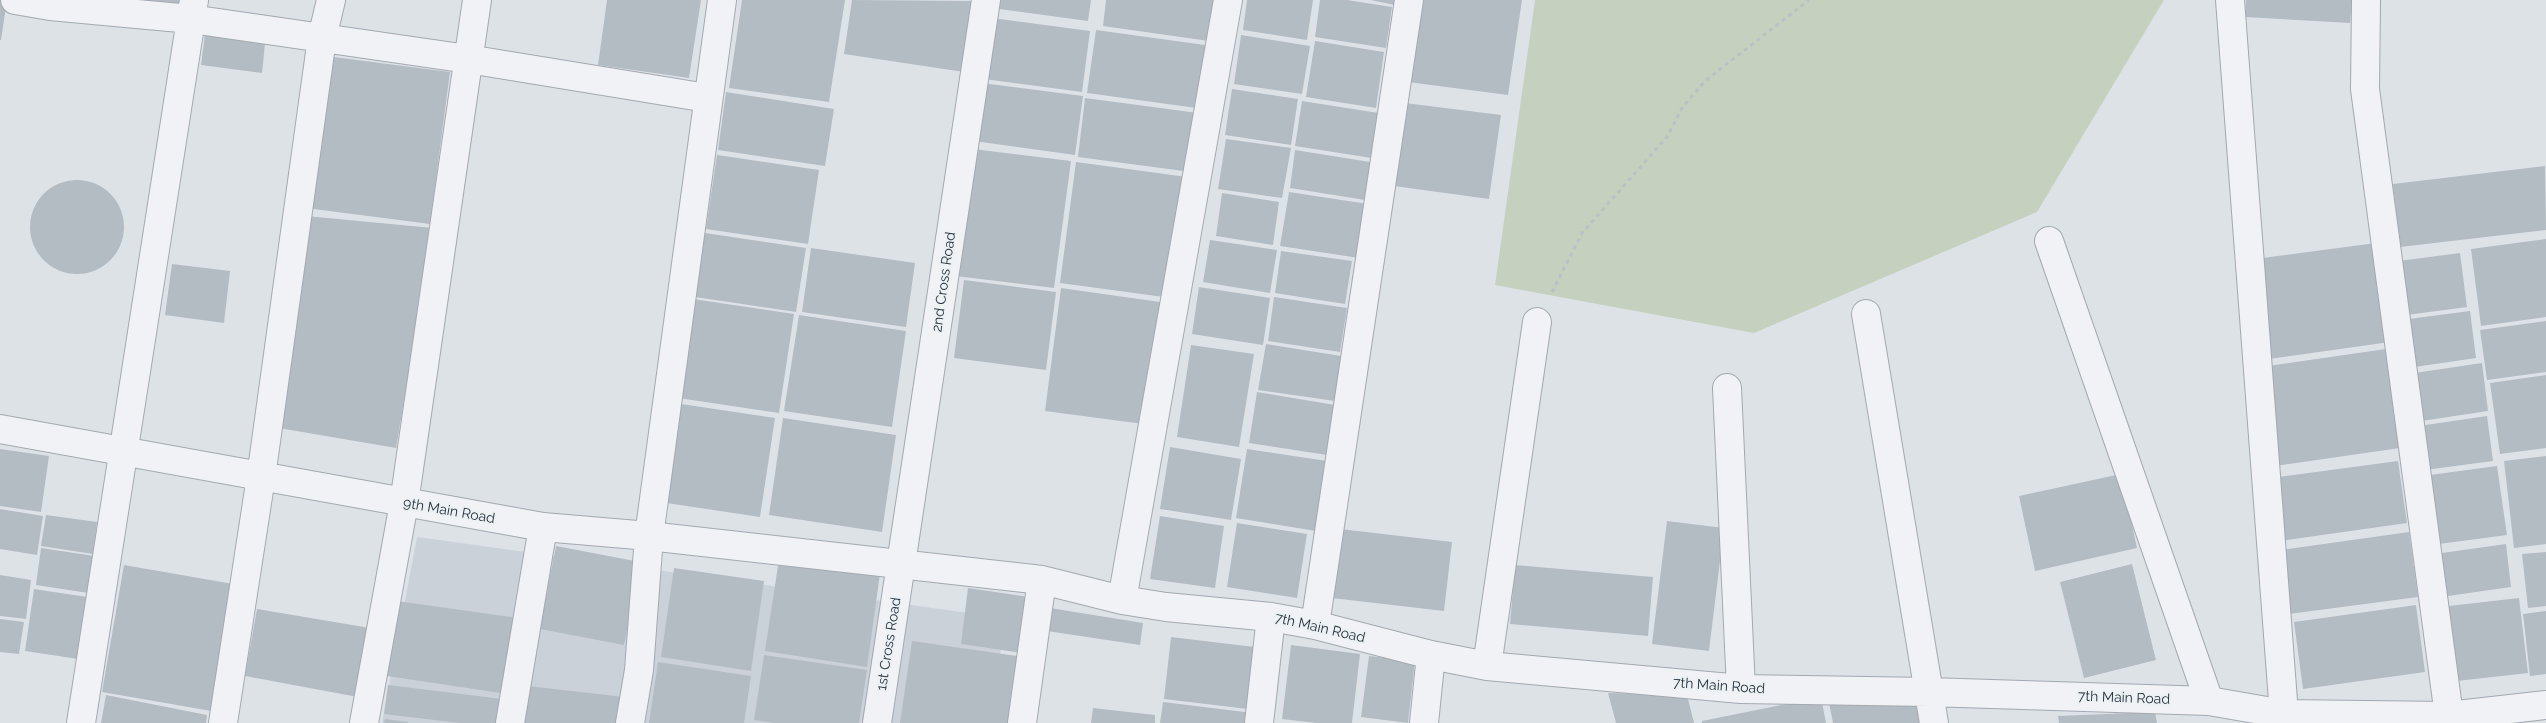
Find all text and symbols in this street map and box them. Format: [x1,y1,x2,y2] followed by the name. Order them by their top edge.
[929,231,959,333] street label: 2nd Cross Road
[402,495,496,527] street label: 9th Main Road
[873,596,905,692] street label: 1st Cross Road
[1273,609,1367,647] street label: 7th Main Road
[1672,674,1766,698] street label: 7th Main Road
[2078,688,2170,708] street label: 7th Main Road

